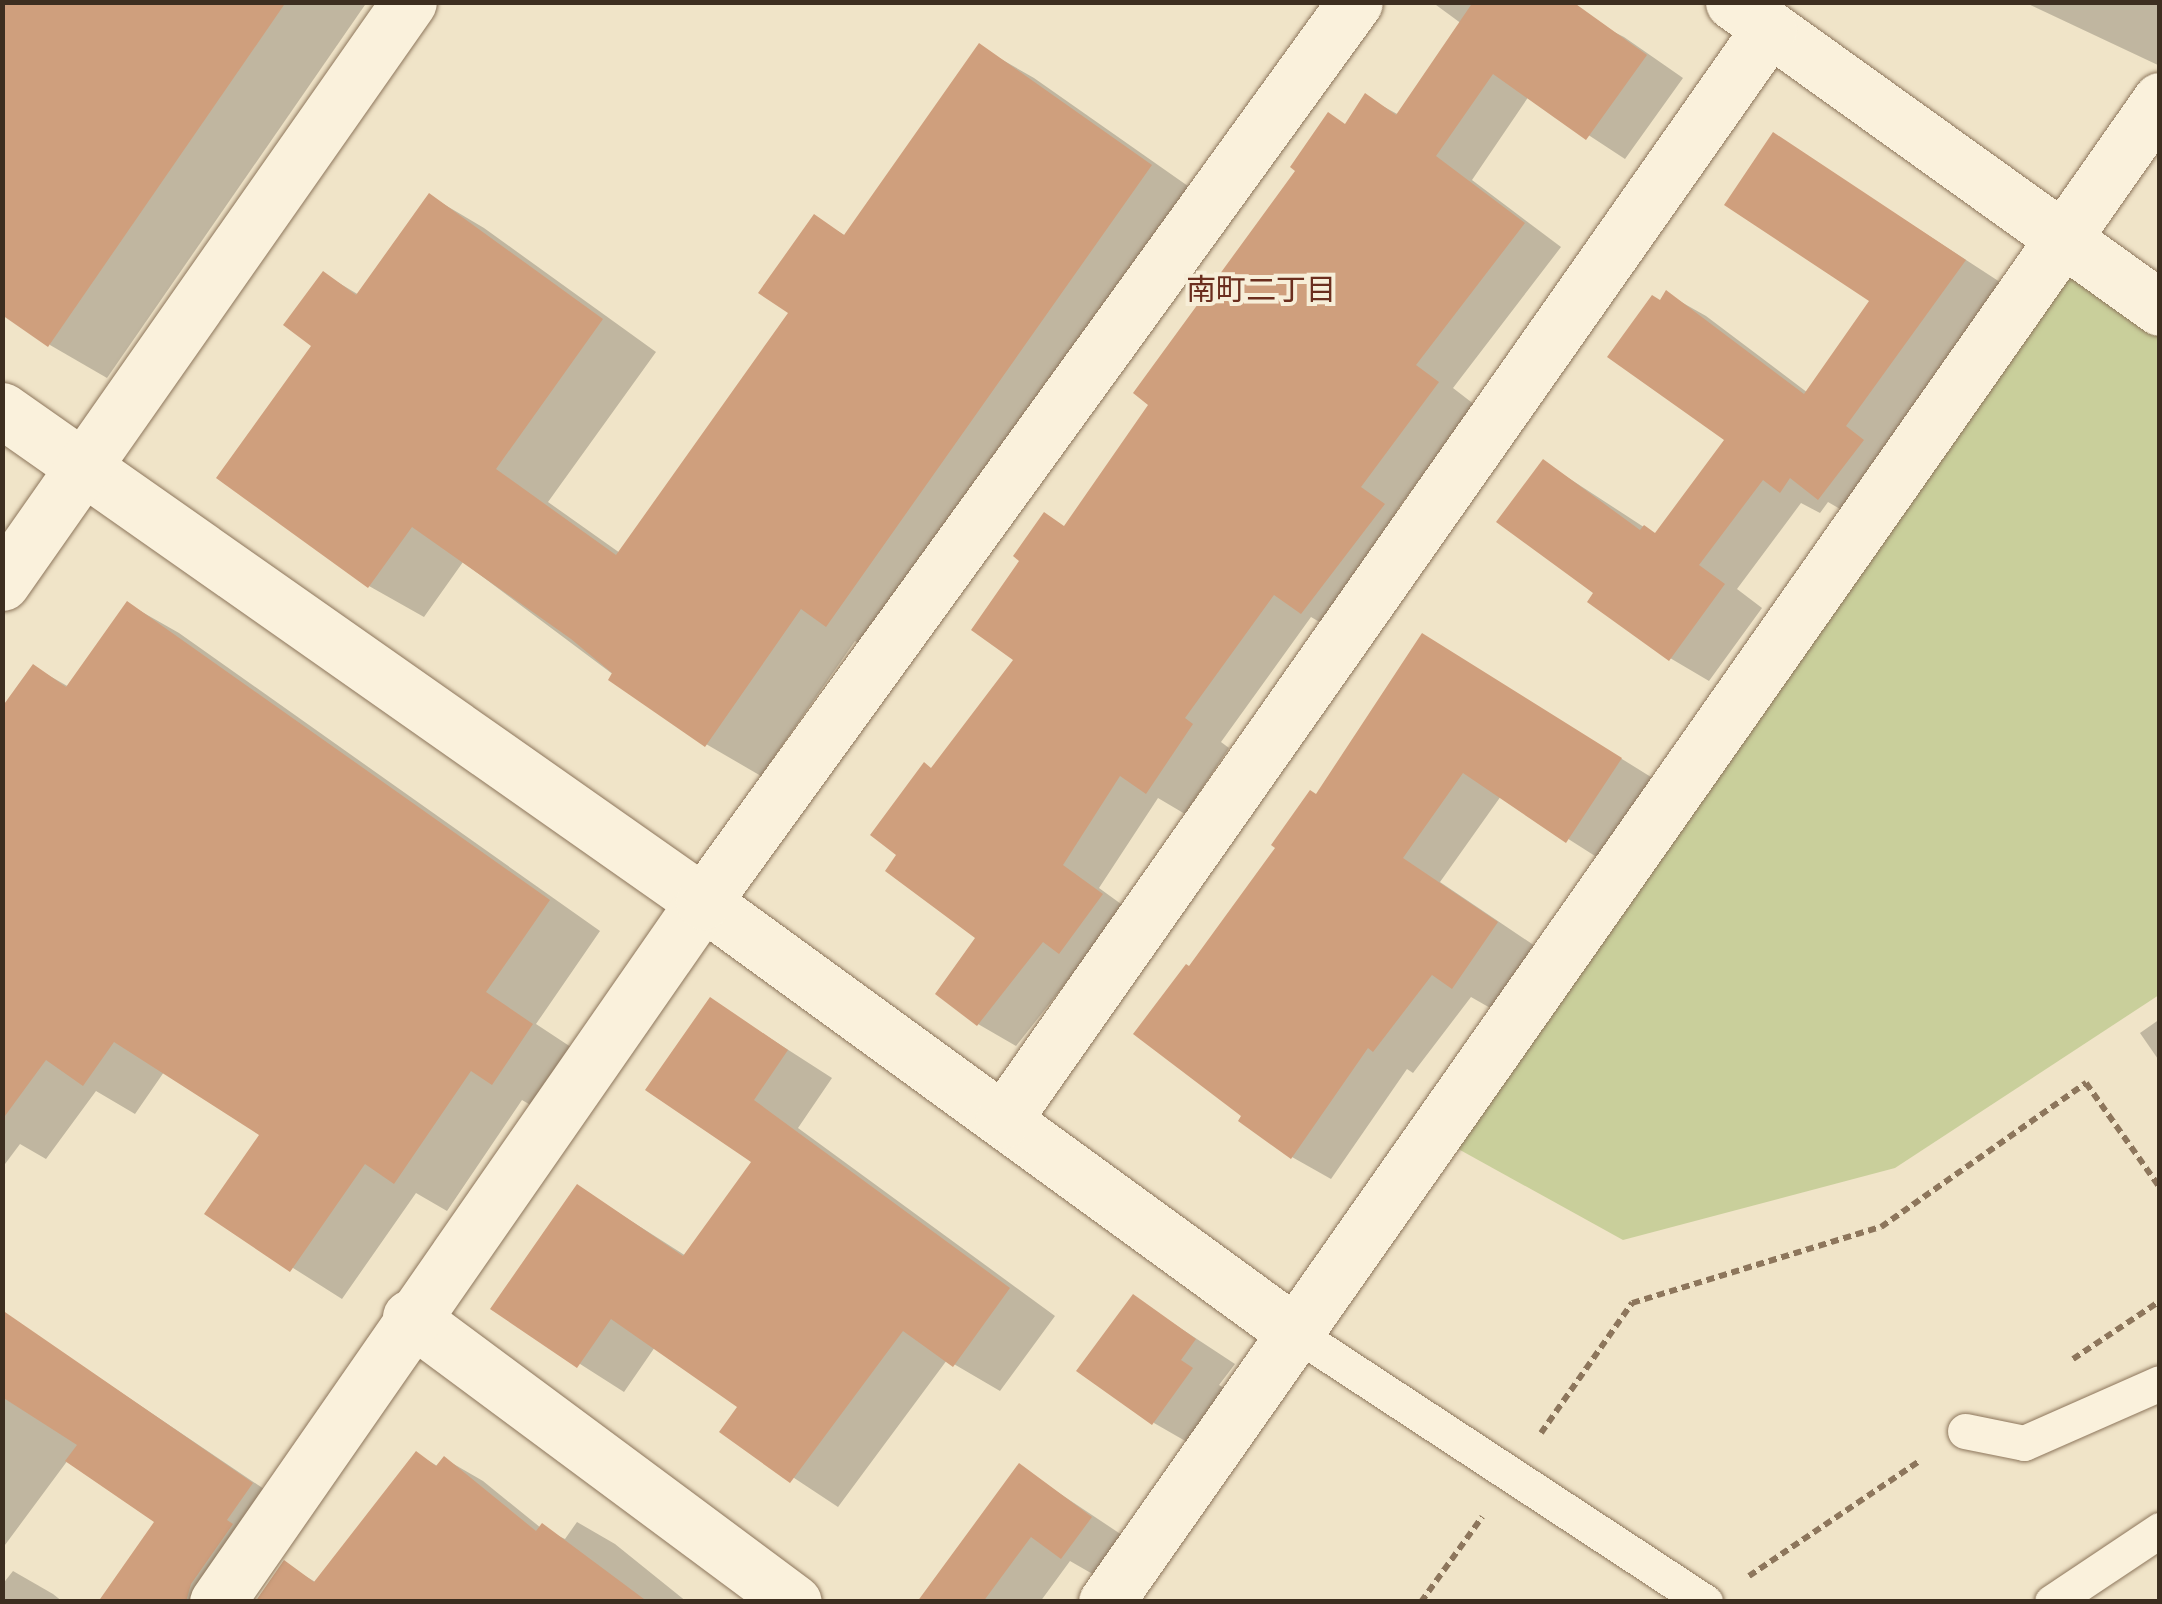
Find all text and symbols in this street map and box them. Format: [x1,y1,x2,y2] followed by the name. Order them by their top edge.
[1186,272,1336,308] district label: 南町二丁目

